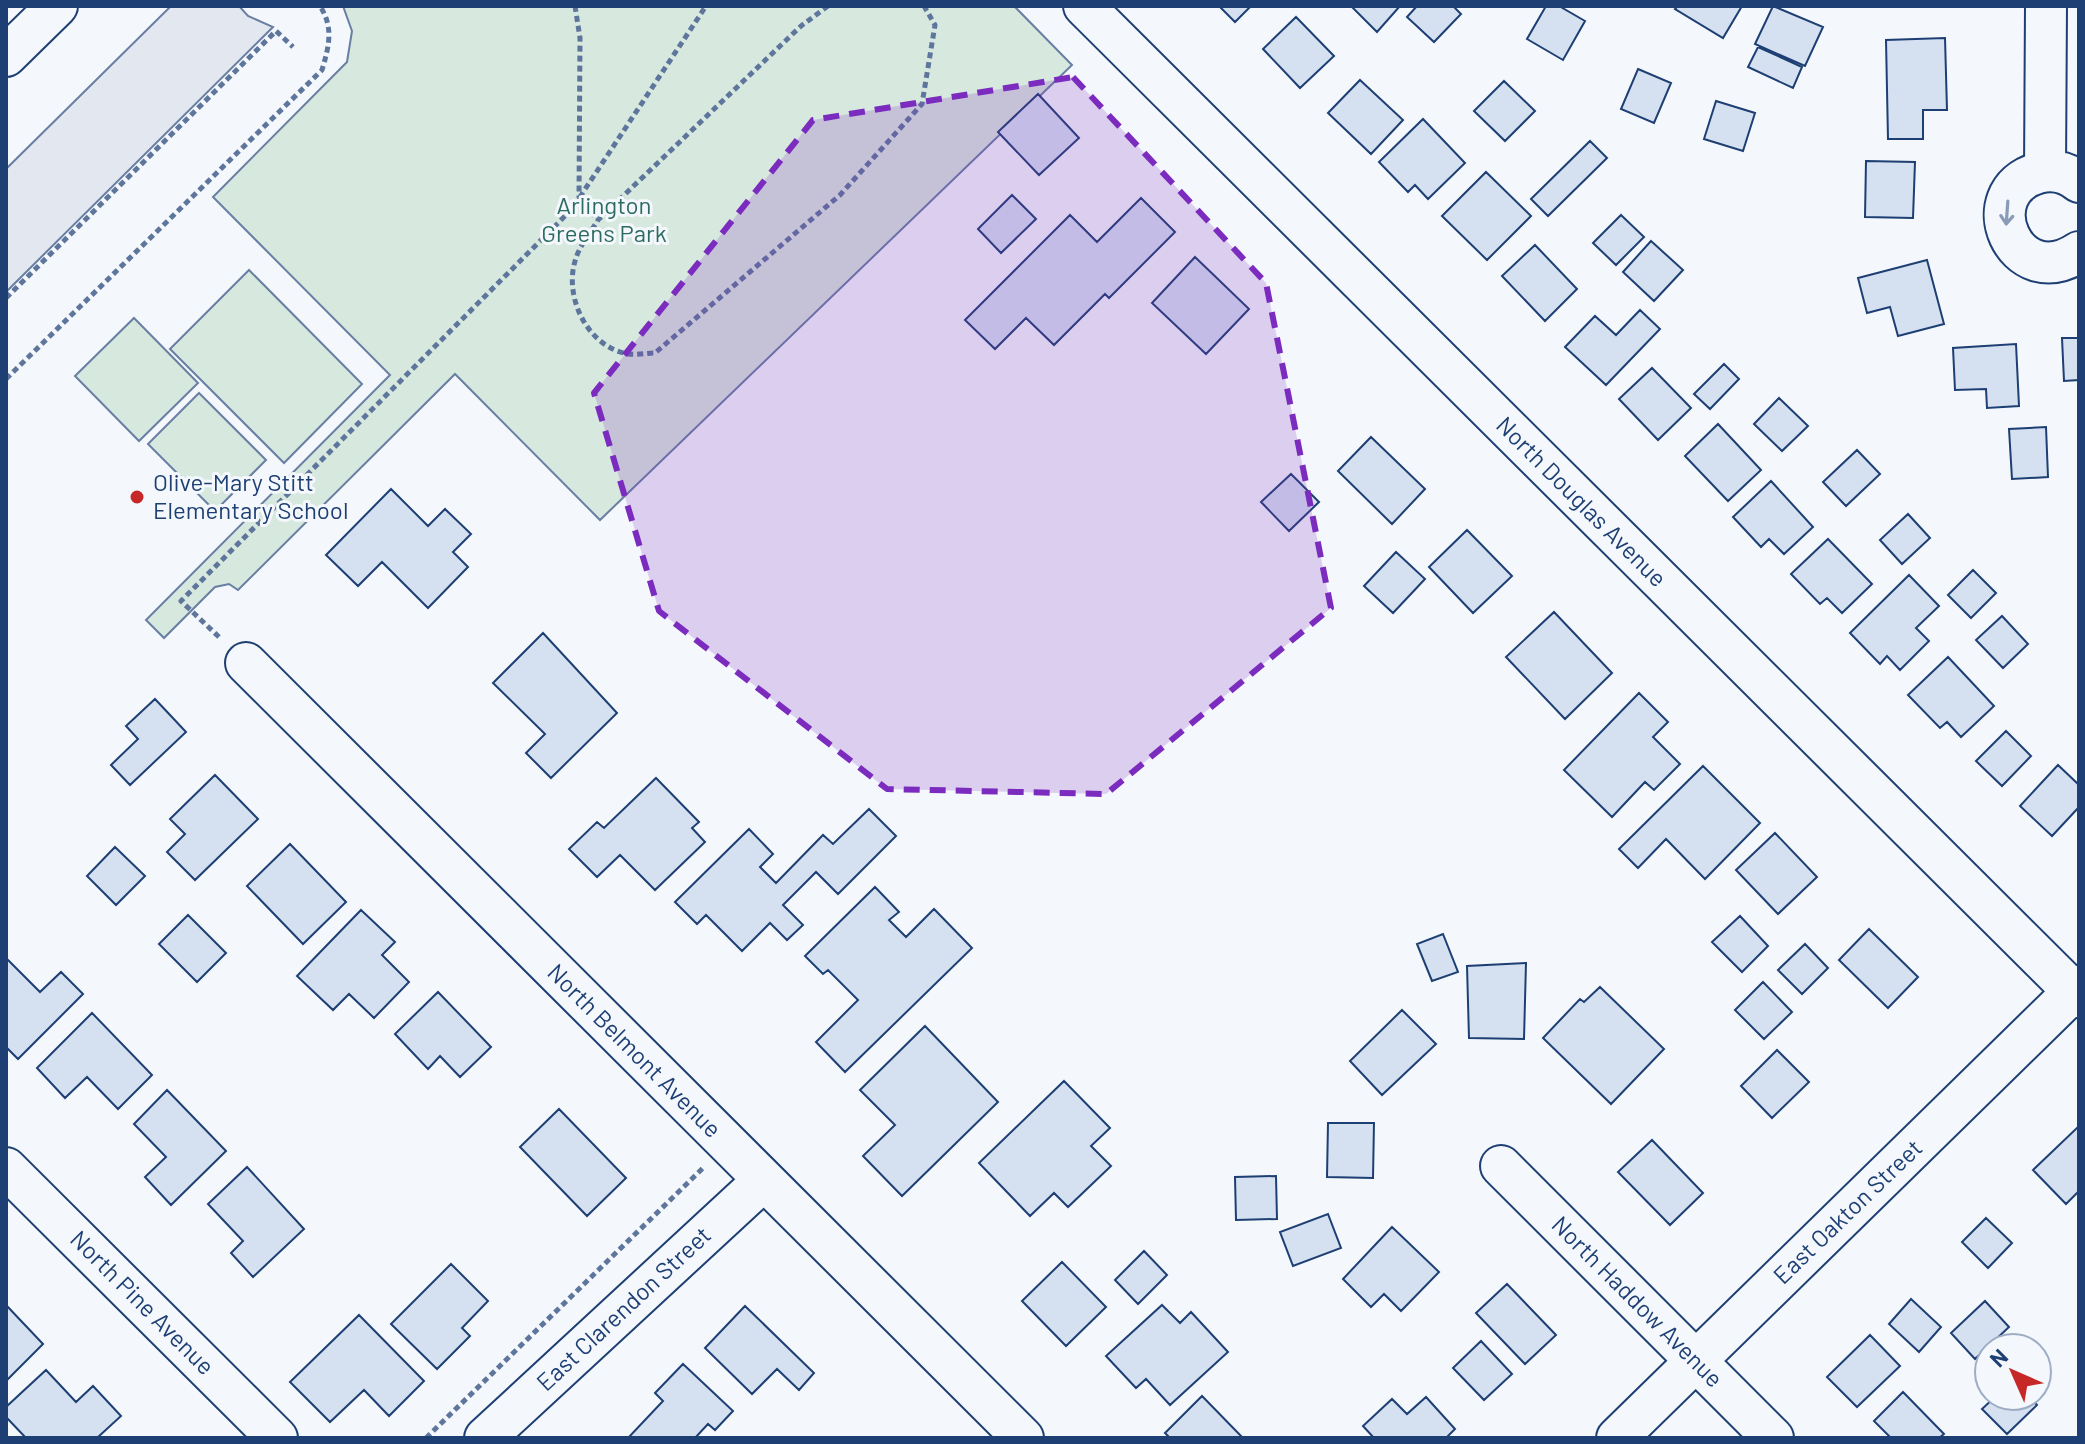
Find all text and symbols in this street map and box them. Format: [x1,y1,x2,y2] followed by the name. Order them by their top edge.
[541,190,667,247] park label: Arlington Greens Park
[1999,199,2014,226] one-way arrow
[1491,410,1673,592] street label: North Douglas Avenue
[153,467,348,524] place label: Olive-Mary Stitt Elementary School
[128,488,146,506] marker: Olive-Mary Stitt Elementary School
[542,957,728,1143] street label: North Belmont Avenue
[1767,1133,1927,1289] street label: East Oakton Street
[1546,1209,1730,1393] street label: North Haddow Avenue
[530,1220,716,1396] street label: East Clarendon Street
[65,1224,221,1380] street label: North Pine Avenue
[1973,1332,2053,1412] north arrow
[1984,1343,2013,1372] text: N

